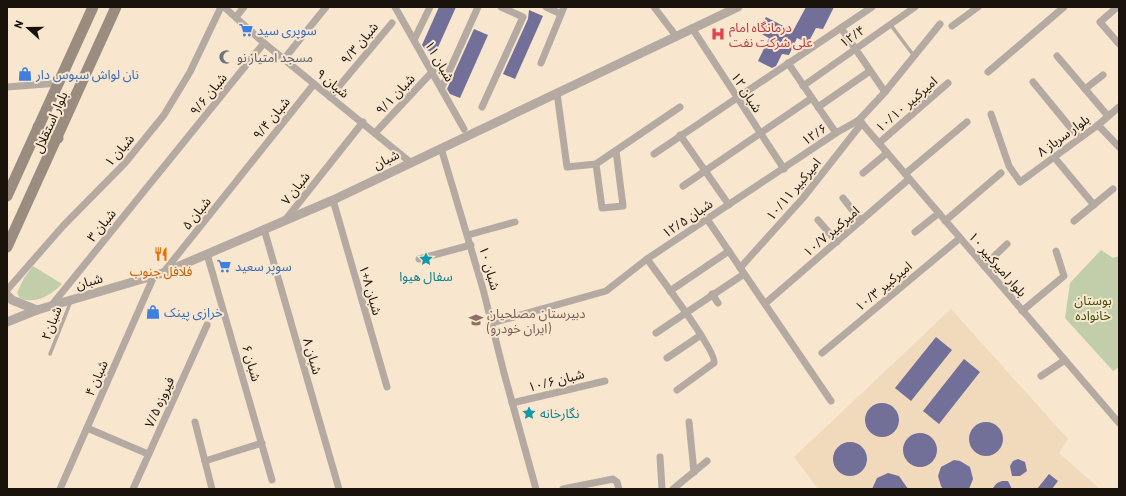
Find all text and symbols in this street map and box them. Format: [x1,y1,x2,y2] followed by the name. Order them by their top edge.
[8,8,48,48] north arrow
[11,18,26,30] text: N
[337,19,382,68] street label: ۹/۳ شبان
[729,19,813,51] place label: درمانگاه امام علی شرکت نفت
[238,22,254,38] supermarket icon: سوپری سید
[257,22,317,40] place label: سوپری سید
[836,22,868,50] street label: ۱۲/۴
[710,26,726,42] hospital icon: درمانگاه امام علی شرکت نفت
[421,38,458,85] street label: ۱۱ شبان
[218,49,234,65] mosque icon: مسجد امتیاز نو
[237,49,313,65] place label: مسجد امتیاز نو
[313,65,353,102] street label: ۹ شبان
[17,66,33,82] shop icon: نان لواش سبوس دار
[35,66,139,83] place label: نان لواش سبوس دار
[727,69,766,116] street label: ۱۲ شبان
[186,70,231,119] street label: ۹/۶ شبان
[372,70,419,118] street label: ۹/۱ شبان
[872,73,940,135] street label: ۱۰/۱۰ امیرکبیر
[29,89,72,156] street label: بلوار استقلال
[249,94,294,143] street label: ۹/۴ شبان
[1034,111,1092,159] street label: ۸ بلوار سرباز
[798,120,830,148] street label: ۱۲/۶
[101,131,138,170] street label: ۱ شبان
[370,146,402,173] street label: شبان
[762,154,824,224] street label: ۱۰/۱۱ امیرکبیر
[277,168,314,208] street label: ۷ شبان
[178,193,215,233] street label: ۵ شبان
[659,195,716,242] street label: ۱۲/۵ شبان
[800,202,862,260] street label: ۱۰/۷ امیرکبیر
[83,205,120,245] street label: ۳ شبان
[965,228,1031,300] street label: ۱۰ بلوار امیرکبیر
[475,244,504,292] street label: ۱۰ شبان
[153,246,169,262] restaurant icon: فلافل جنوب
[418,251,434,267] place icon: سفال هیوا
[216,258,232,274] supermarket icon: سوپر سعید
[235,258,292,276] place label: سوپر سعید
[851,258,915,314] street label: ۱۰/۳ امیرکبیر
[130,263,193,280] place label: فلافل جنوب
[355,263,386,317] street label: ۱+۸ شبان
[399,268,453,285] place label: سفال هیوا
[74,270,105,293] street label: شبان
[1074,292,1112,323] park label: بوستان خانواده
[37,304,66,342] street label: شبان۲
[145,304,161,320] shop icon: خرازی پینک
[164,304,223,322] place label: خرازی پینک
[486,305,586,337] place label: دبیرستان مصلحیان (ایران خودرو)
[468,312,484,328] school or university icon: دبیرستان مصلحیان (ایران خودرو)
[299,336,326,376] street label: ۸ شبان
[238,343,265,383] street label: ۶ شبان
[81,358,112,399] street label: ۴ شبان
[526,365,586,396] street label: ۱۰/۶ شبان
[141,374,177,430] street label: ۷/۵ فیروزه
[521,405,537,421] place icon: نگارخانه
[540,405,579,421] place label: نگارخانه

